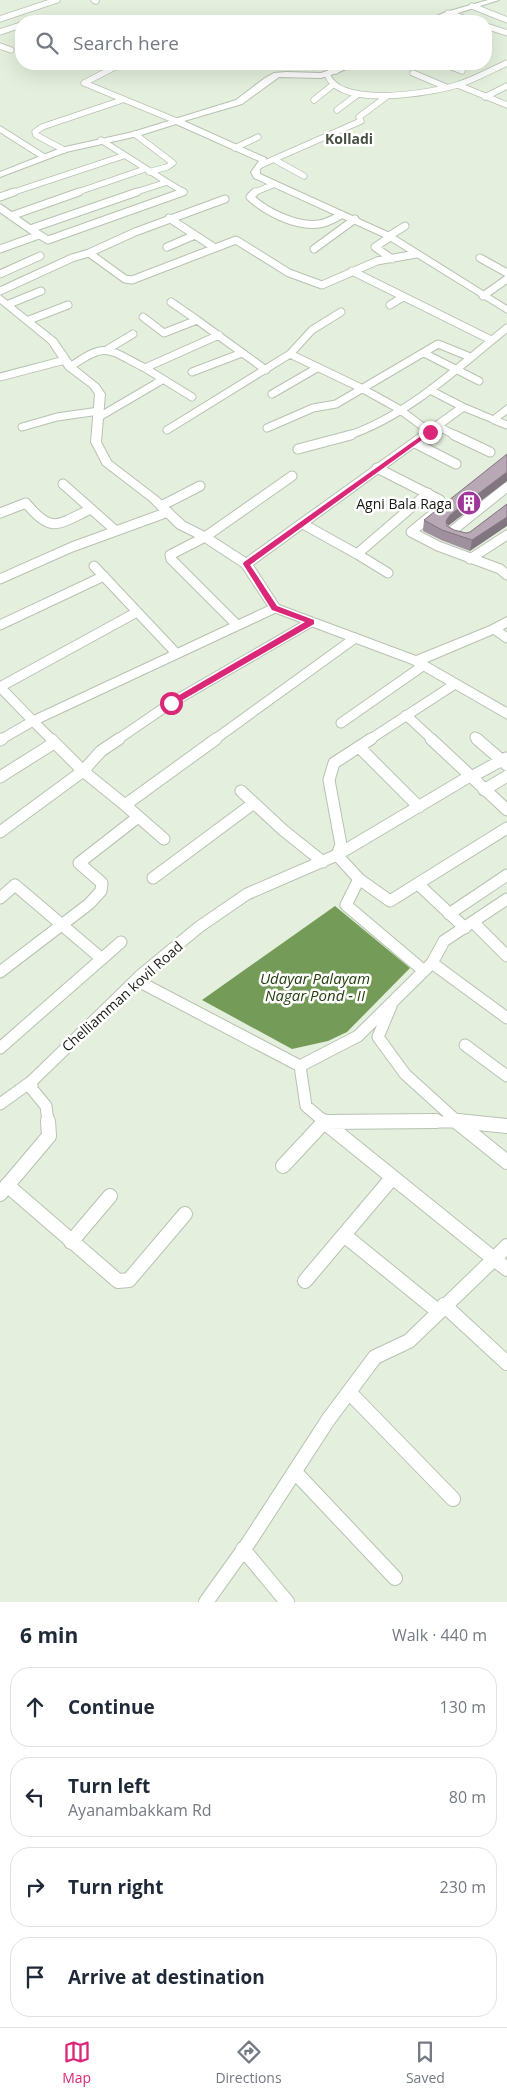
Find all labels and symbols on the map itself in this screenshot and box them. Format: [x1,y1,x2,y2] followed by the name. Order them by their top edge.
[325,129,373,148] district label: Kolladi
[419,421,442,444] route end
[456,490,482,516] building icon: Agni Bala Raga
[356,494,452,513] place label: Agni Bala Raga
[160,692,183,715] route start
[58,937,186,1055] street label: Chelliamman kovil Road
[260,968,370,1005] water label: Udayar Palayam Nagar Pond - II

